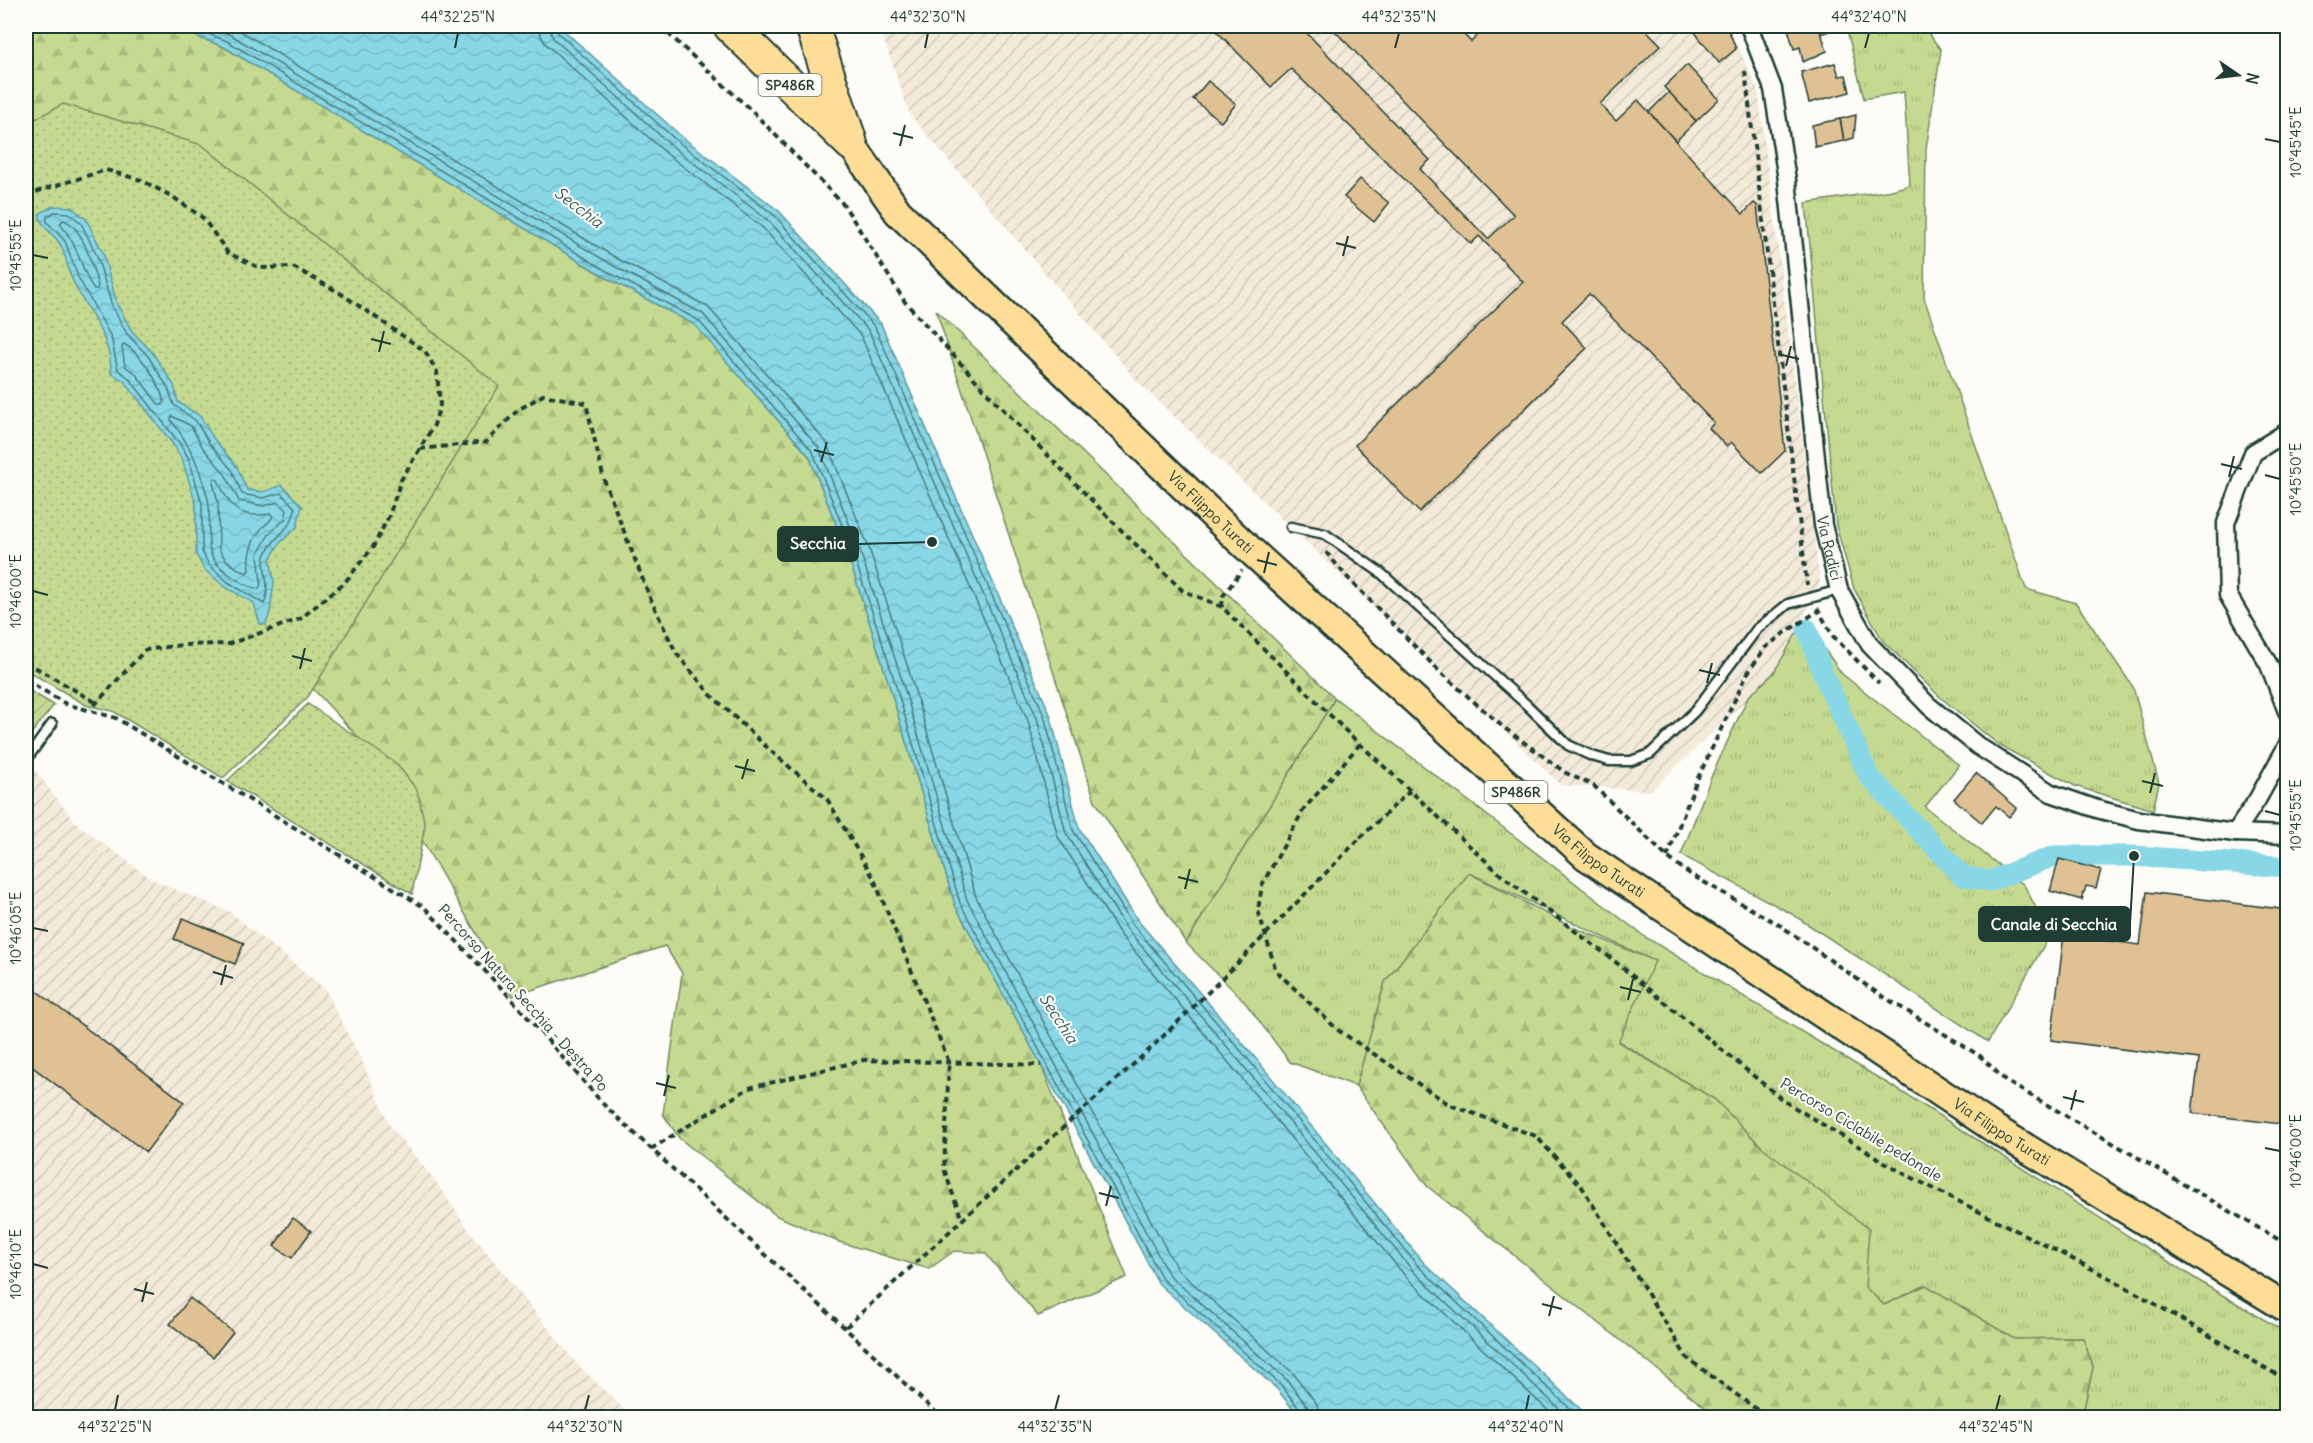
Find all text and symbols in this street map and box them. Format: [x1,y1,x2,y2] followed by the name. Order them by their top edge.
[421,7,495,26] text: 44°32'25"N
[890,7,966,26] text: 44°32'30"N
[1362,7,1436,26] text: 44°32'35"N
[1831,7,1907,26] text: 44°32'40"N
[2208,45,2268,105] north arrow
[2242,71,2264,86] text: N
[758,74,822,96] road number: SP486R
[2286,106,2305,178] text: 10°45'45"E
[551,182,608,232] water label: Secchia
[6,219,25,291] text: 10°45'55"E
[2286,442,2305,516] text: 10°45'50"E
[1164,467,1257,557] street label: Via Filippo Turati
[1813,515,1846,582] street label: Via Radici
[778,527,858,561] callout: Secchia
[790,533,846,553] text: Secchia
[6,554,25,628] text: 10°46'00"E
[2286,779,2305,851] text: 10°45'55"E
[1484,781,1547,803] road number: SP486R
[1548,820,1649,902] street label: Via Filippo Turati
[6,891,25,965] text: 10°46'05"E
[434,900,613,1095] street label: Percorso Natura Secchia - Destra Po
[1979,907,2130,941] callout: Canale di Secchia
[1991,914,2117,934] text: Canale di Secchia
[1035,989,1083,1047] water label: Secchia
[1777,1074,1946,1185] street label: Percorso Ciclabile pedonale
[1950,1094,2054,1170] street label: Via Filippo Turati
[2286,1114,2305,1188] text: 10°46'00"E
[6,1229,25,1299] text: 10°46'10"E
[78,1417,152,1436] text: 44°32'25"N
[547,1417,623,1436] text: 44°32'30"N
[1018,1417,1092,1436] text: 44°32'35"N
[1488,1417,1564,1436] text: 44°32'40"N
[1959,1417,2033,1436] text: 44°32'45"N

